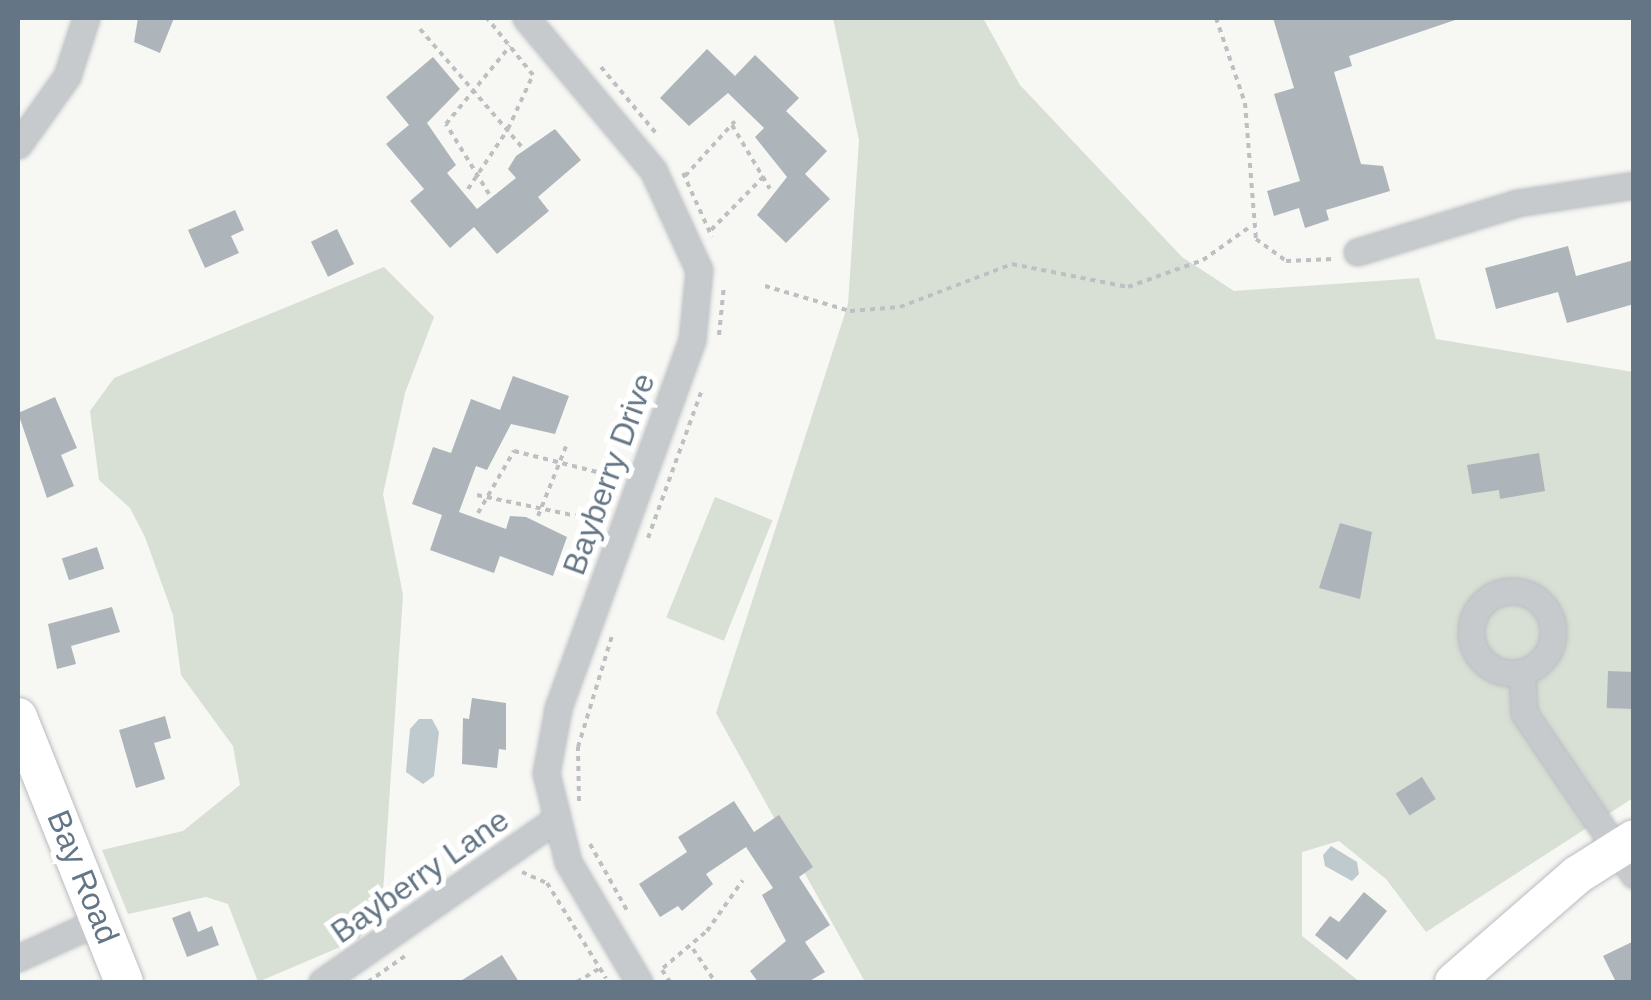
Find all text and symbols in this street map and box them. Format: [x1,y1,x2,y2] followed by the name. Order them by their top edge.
[555,368,663,580] street label: Bayberry Drive
[324,801,516,951] street label: Bayberry Lane
[39,805,127,949] street label: Bay Road

